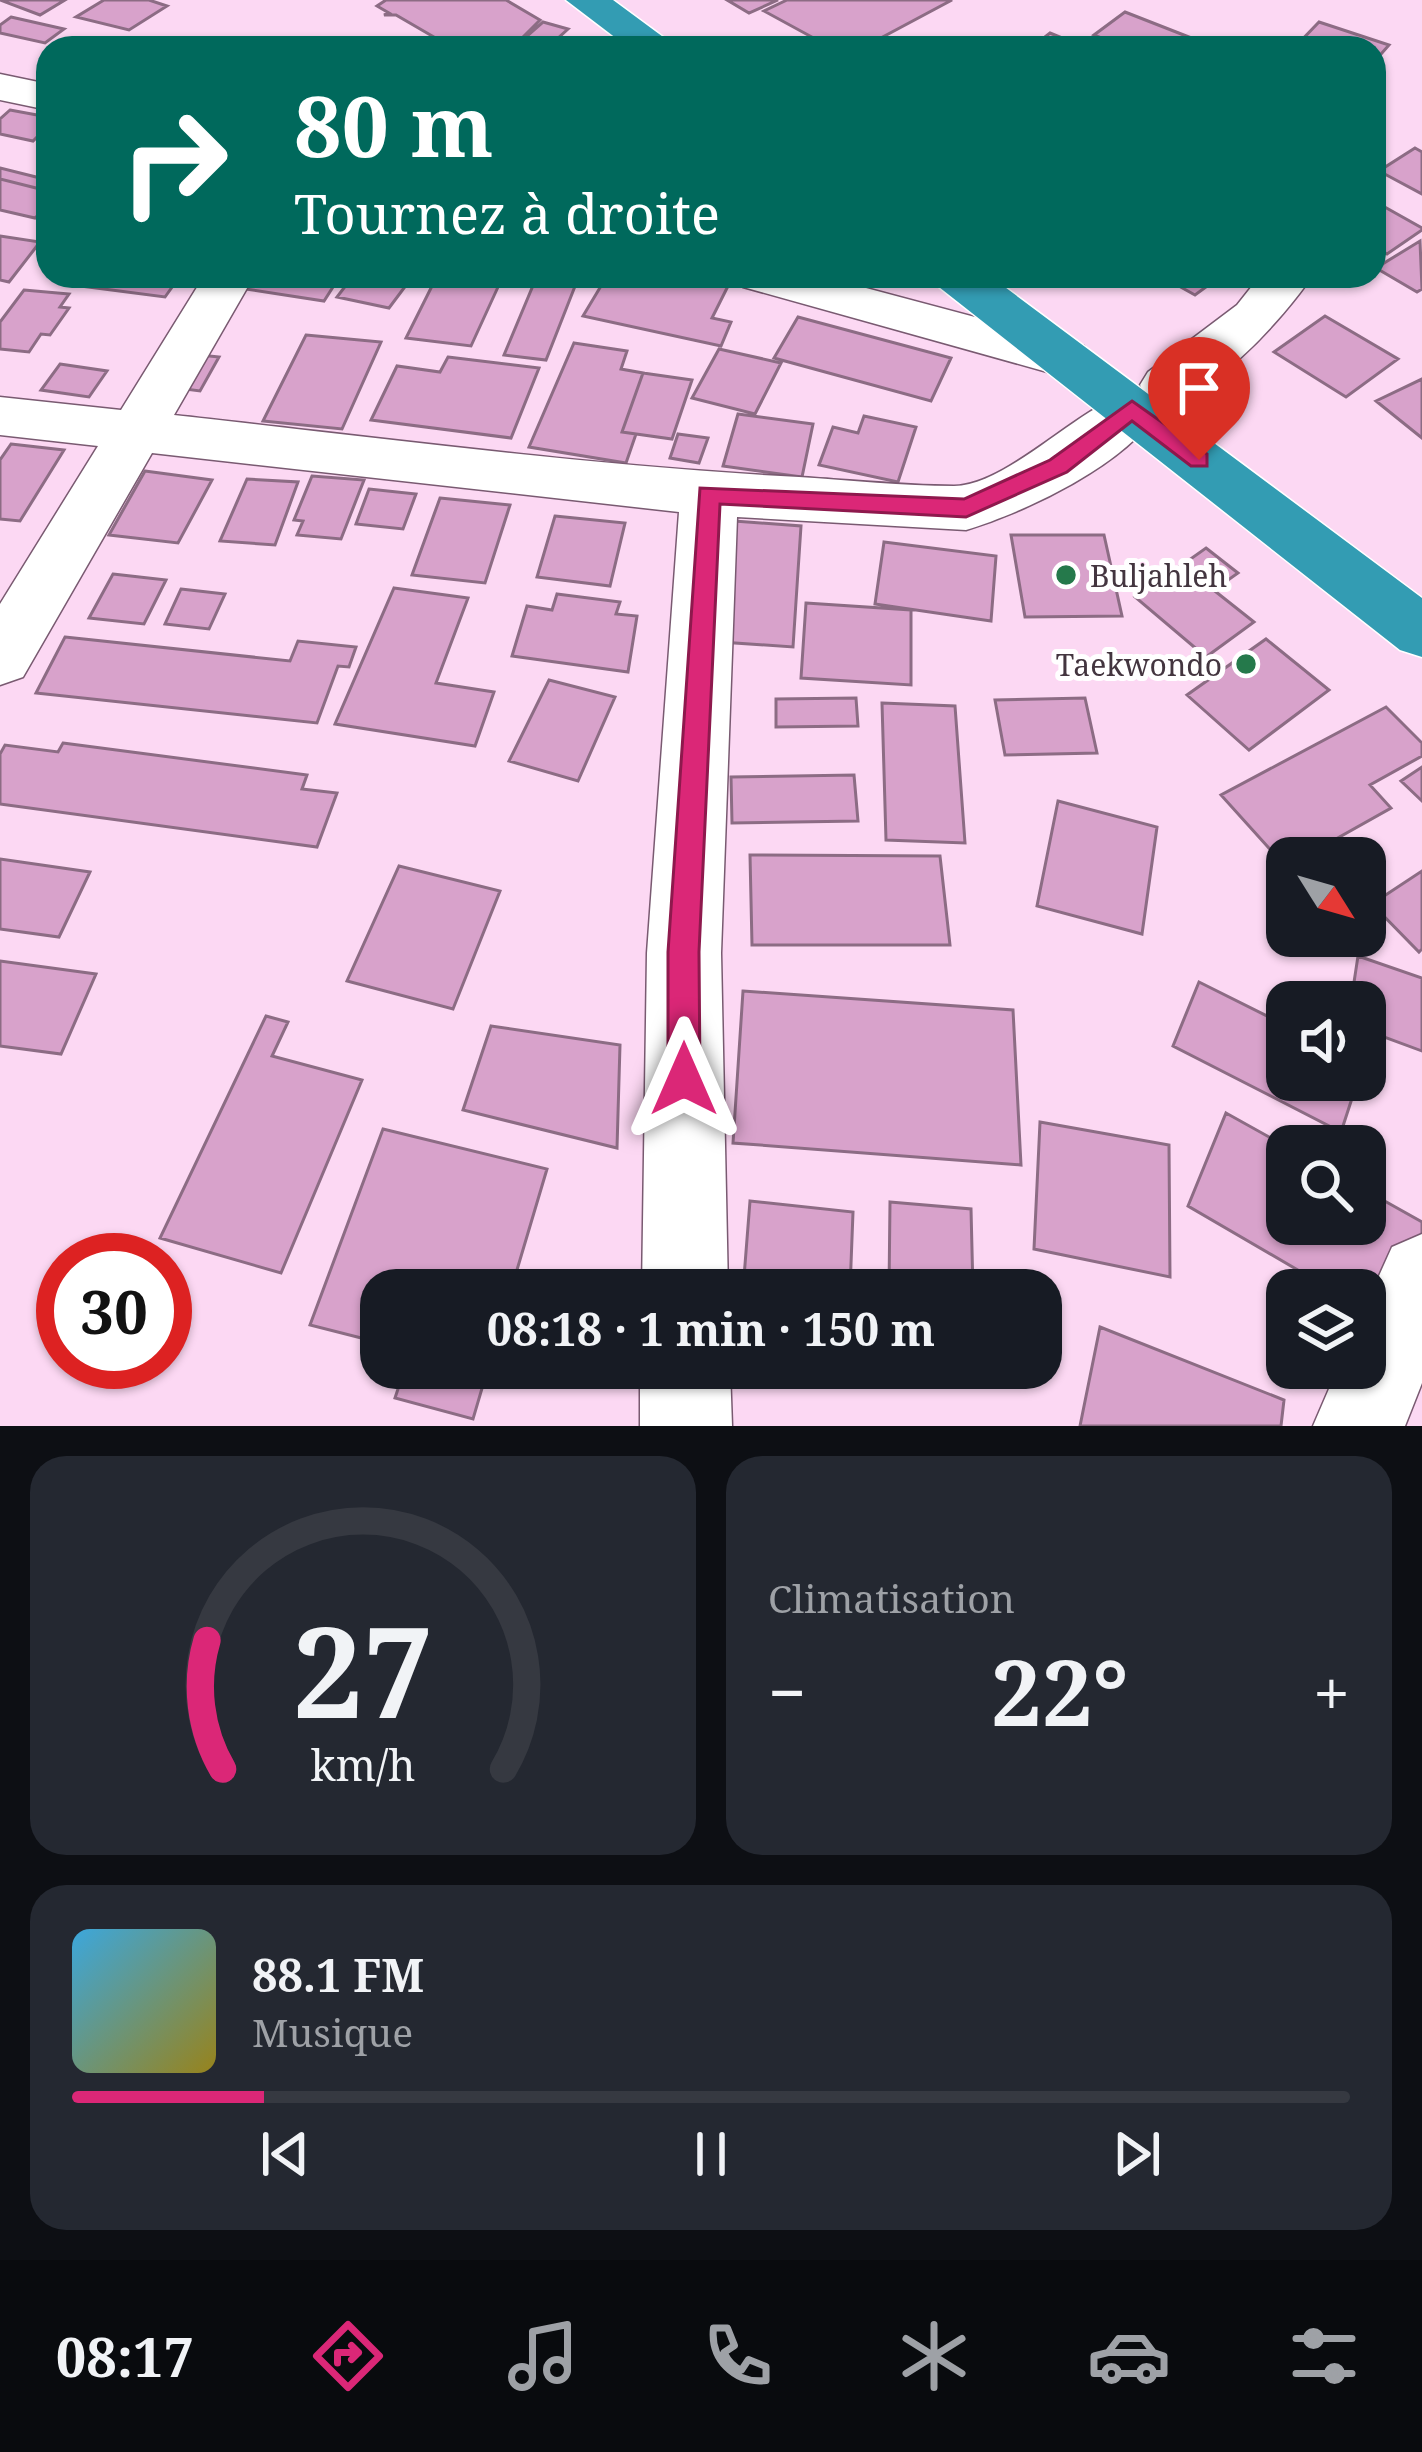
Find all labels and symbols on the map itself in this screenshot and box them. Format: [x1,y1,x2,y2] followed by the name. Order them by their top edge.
[1148,337,1250,460] pin
[1090,555,1227,596] place label: Buljahleh
[1053,562,1079,588] marker: Buljahleh
[1056,644,1222,685] place label: Taekwondo
[1233,651,1259,677] marker: Taekwondo
[1266,837,1386,957] north arrow
[621,1016,747,1142] position arrow
[36,1233,192,1389] speed limit sign: 30

